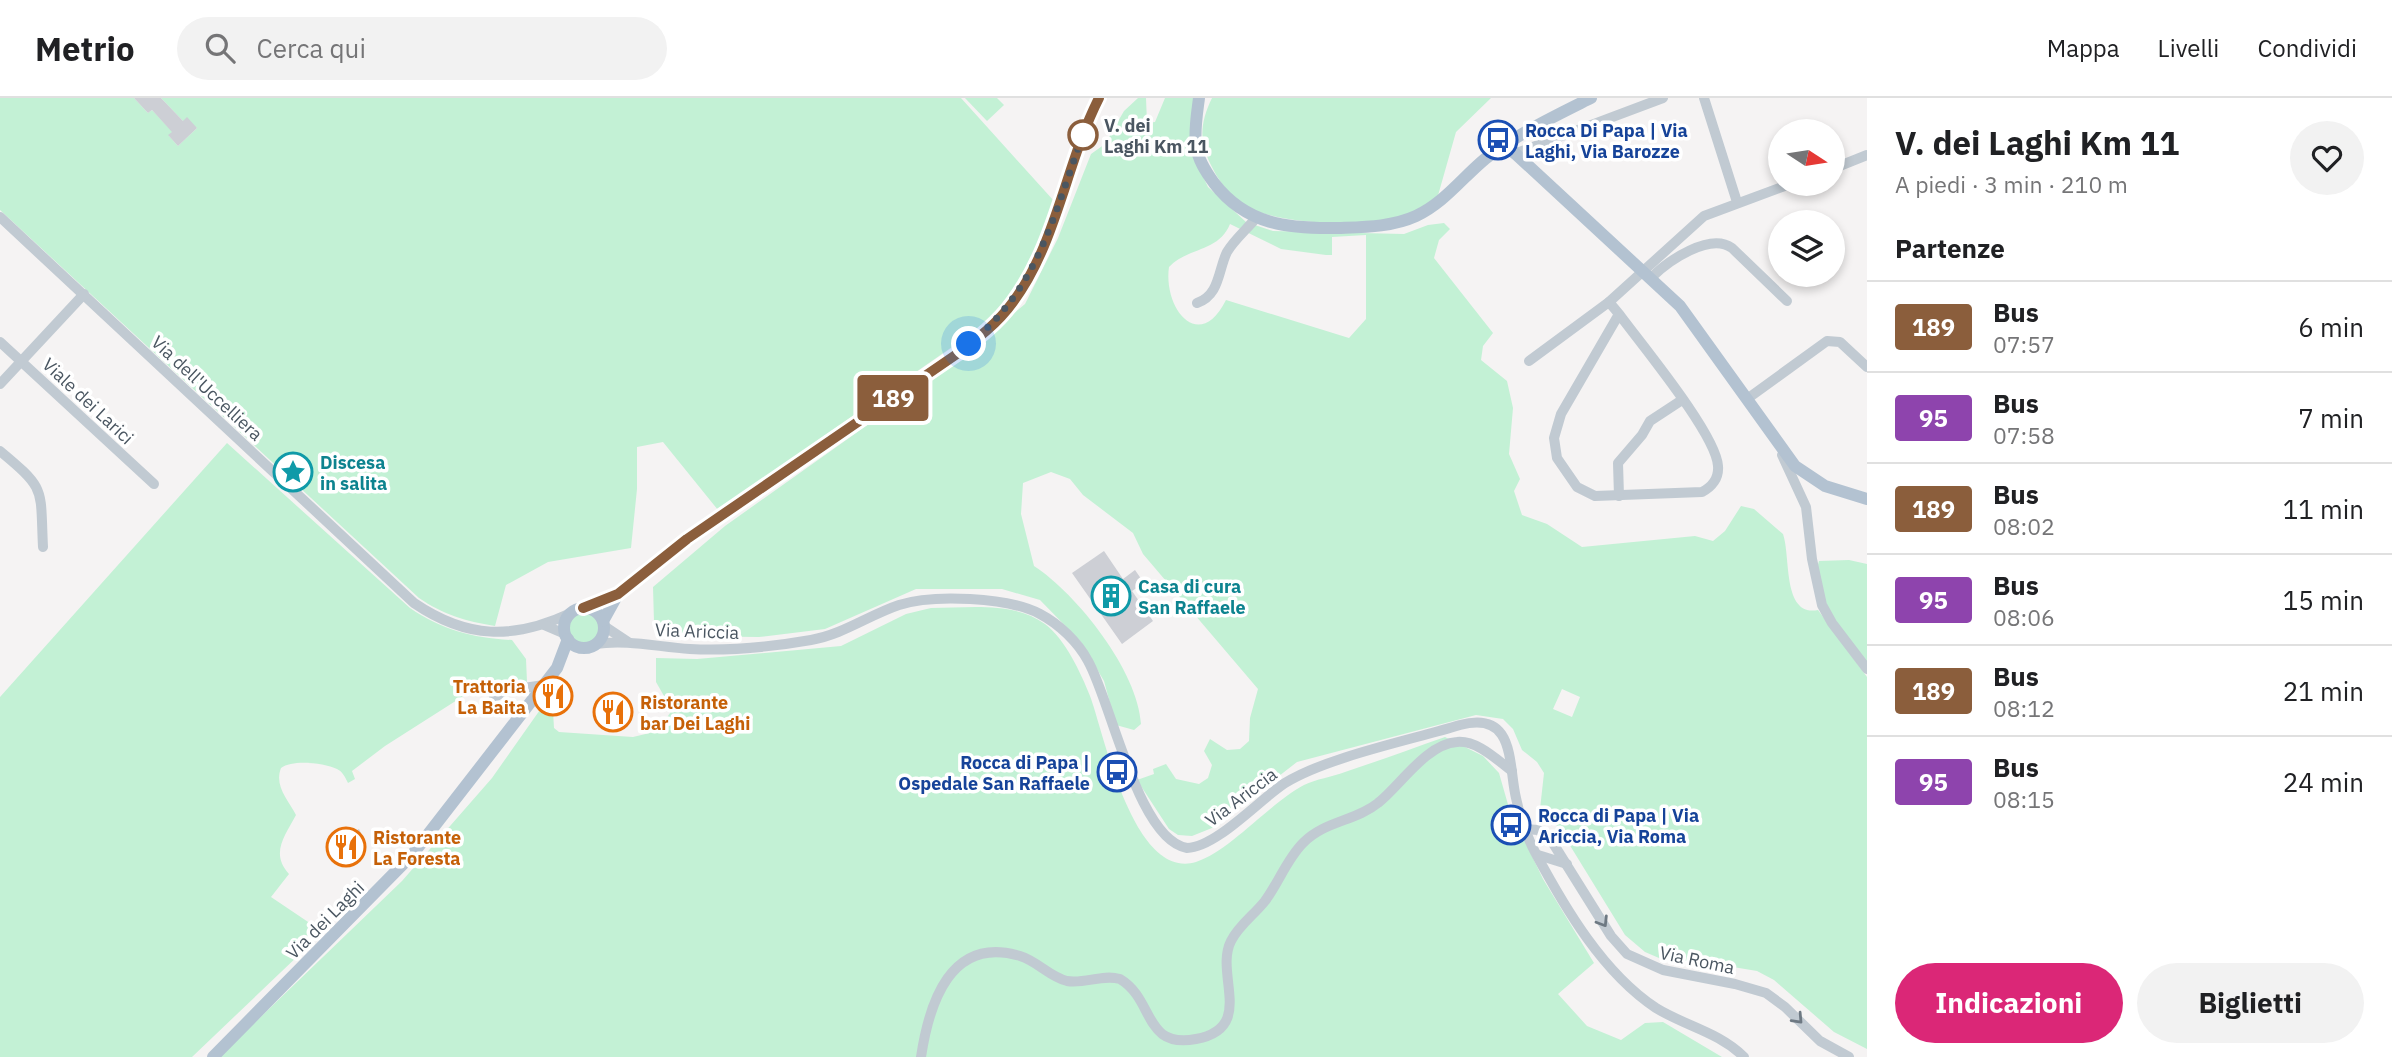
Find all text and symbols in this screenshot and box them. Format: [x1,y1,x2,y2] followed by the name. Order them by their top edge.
[177,17,667,80] search box
[35,27,135,70] text: Metrio
[201,29,239,67] icon: search
[257,31,366,65] text: Cerca qui
[2047,32,2120,64] text: Mappa
[2158,32,2219,64] text: Livelli
[2257,32,2357,64] text: Condividi
[1104,114,1208,158] place label: V. dei Laghi Km 11
[1477,119,1519,161] bus stop icon: Rocca Di Papa | Via Laghi, Via Barozze
[1525,119,1688,163] place label: Rocca Di Papa | Via Laghi, Via Barozze
[1768,119,1844,196] north arrow
[1768,119,1845,287] map controls
[1068,120,1098,150] marker: V. dei Laghi Km 11
[1895,121,2179,164] text: V. dei Laghi Km 11
[2290,121,2364,195] button: heart
[1895,169,2128,199] text: A piedi · 3 min · 210 m
[1768,210,1845,287] button: layers
[1895,231,2005,265] text: Partenze
[1993,295,2039,329] text: Bus
[2298,310,2364,344] text: 6 min
[1912,311,1955,343] text: 189
[951,326,986,361] your location
[1993,329,2055,359] text: 07:57
[147,331,268,446] street label: Via dell'Uccelliera
[38,353,138,449] street label: Viale dei Larici
[853,375,933,421] line badge: 189
[871,382,915,414] text: 189
[1993,386,2039,420] text: Bus
[2298,401,2364,435] text: 7 min
[1919,402,1948,434] text: 95
[1993,420,2055,450] text: 07:58
[272,451,314,493] place icon: Discesa in salita
[320,451,387,495] place label: Discesa in salita
[1993,477,2039,511] text: Bus
[2283,492,2364,526] text: 11 min
[1912,493,1955,525] text: 189
[1993,511,2055,541] text: 08:02
[1993,568,2039,602] text: Bus
[1090,575,1132,617] building icon: Casa di cura San Raffaele
[1138,575,1246,619] place label: Casa di cura San Raffaele
[2283,583,2364,617] text: 15 min
[1919,584,1948,616] text: 95
[1993,602,2055,632] text: 08:06
[655,618,740,644] street label: Via Ariccia
[1993,659,2039,693] text: Bus
[2283,674,2364,708] text: 21 min
[453,675,526,719] place label: Trattoria La Baita
[532,675,574,717] restaurant icon: Trattoria La Baita
[1912,675,1955,707] text: 189
[592,691,634,733] restaurant icon: Ristorante bar Dei Laghi
[640,691,750,735] place label: Ristorante bar Dei Laghi
[1993,693,2055,723] text: 08:12
[1993,750,2039,784] text: Bus
[898,751,1090,795] place label: Rocca di Papa | Ospedale San Raffaele
[1096,751,1138,793] bus stop icon: Rocca di Papa | Ospedale San Raffaele
[1201,762,1282,831] street label: Via Ariccia
[2283,765,2364,799] text: 24 min
[1919,766,1948,798] text: 95
[1993,784,2055,814] text: 08:15
[1490,804,1532,846] bus stop icon: Rocca di Papa | Via Ariccia, Via Roma
[1538,804,1699,848] place label: Rocca di Papa | Via Ariccia, Via Roma
[325,826,367,868] restaurant icon: Ristorante La Foresta
[373,826,461,870] place label: Ristorante La Foresta
[281,876,369,964] street label: Via dei Laghi
[1594,914,1607,927] one-way arrow
[1657,941,1737,979] street label: Via Roma
[1895,963,2123,1043] button: Indicazioni
[2137,963,2364,1043] button: Biglietti
[1789,1011,1802,1024] one-way arrow

